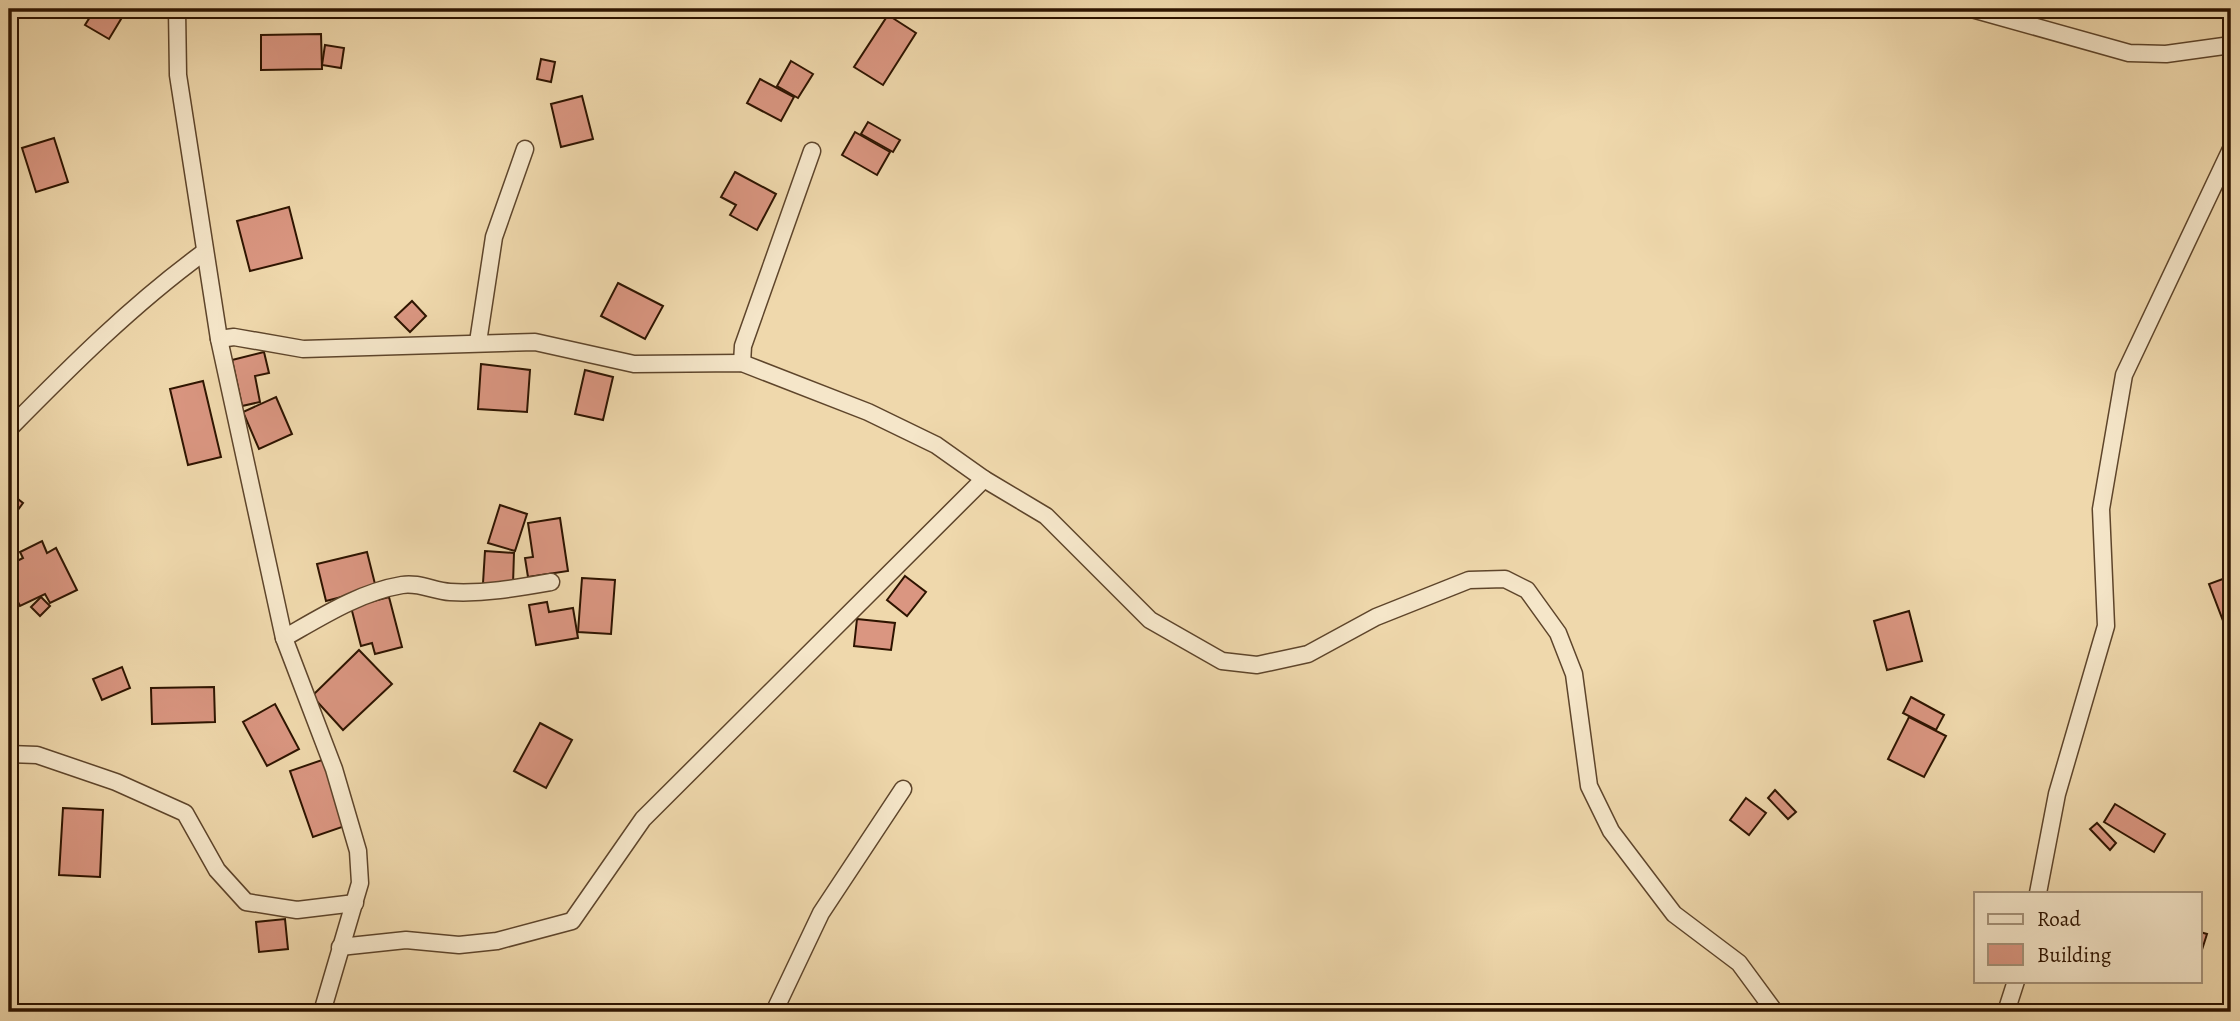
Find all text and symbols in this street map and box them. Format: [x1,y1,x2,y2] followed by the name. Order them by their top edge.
[1974,892,2202,982] legend
[2037,905,2081,933] text: Road
[2037,941,2112,969] text: Building

